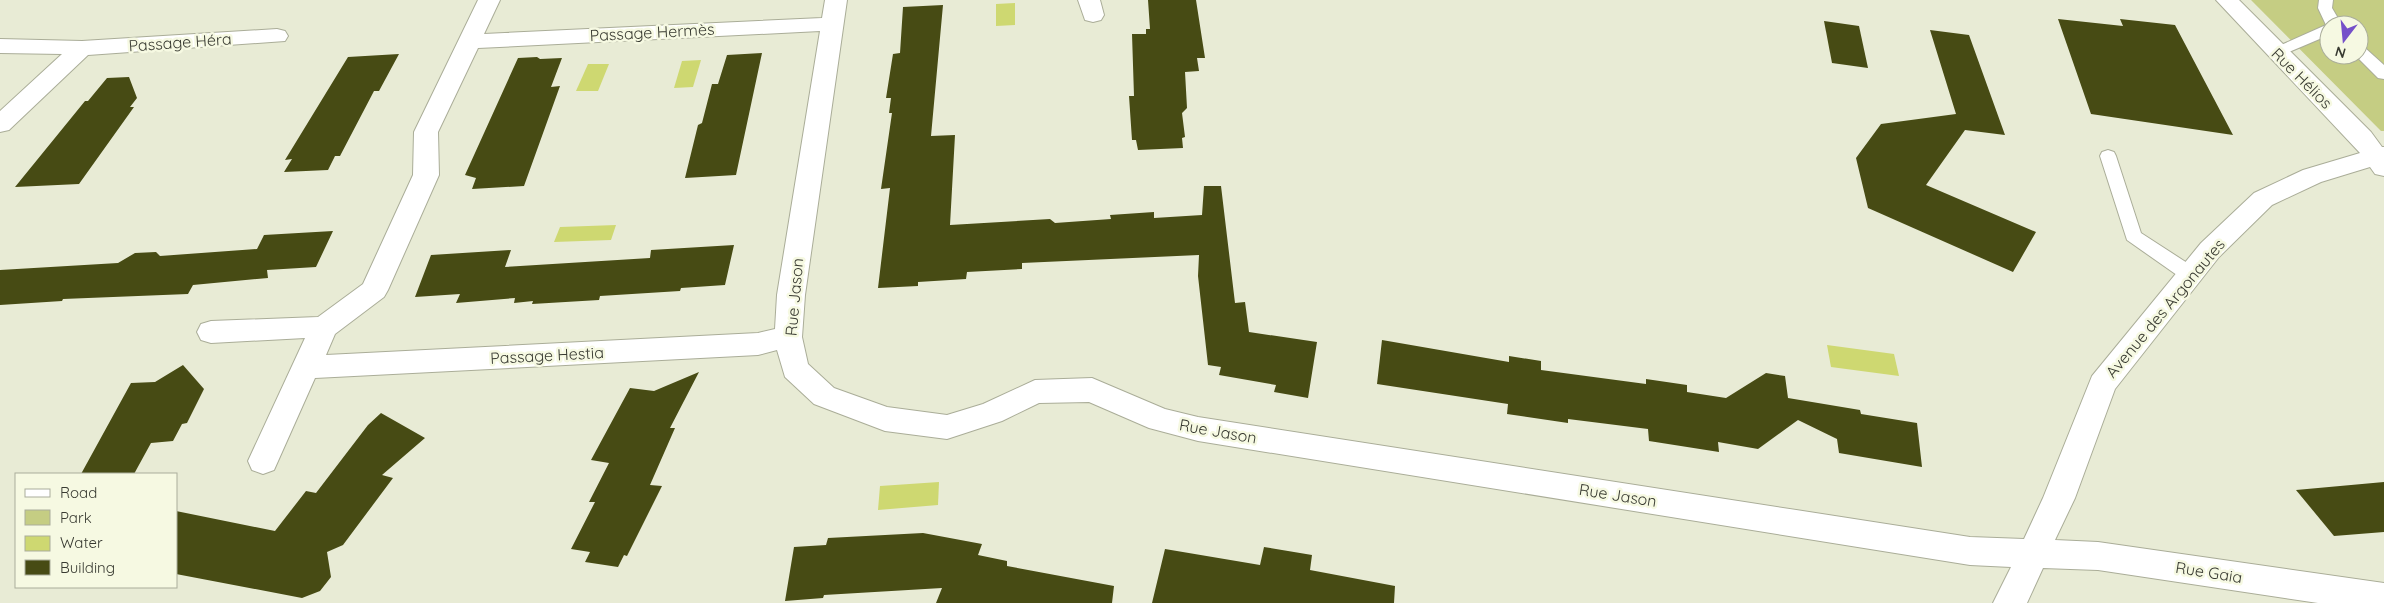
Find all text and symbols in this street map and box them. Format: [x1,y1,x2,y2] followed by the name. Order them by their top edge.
[2319,15,2369,65] north arrow
[589,19,715,45] street label: Passage Hermès
[128,28,232,56] street label: Passage Héra
[2333,42,2348,63] text: N
[2267,43,2337,113] street label: Rue Hélios
[2101,235,2229,381] street label: Avenue des Argonautes
[781,257,807,337] street label: Rue Jason
[490,342,604,368] street label: Passage Hestia
[1178,414,1258,448] street label: Rue Jason
[15,473,178,588] legend
[1578,479,1658,511] street label: Rue Jason
[60,483,97,502] text: Road
[60,508,92,527] text: Park
[60,533,103,552] text: Water
[2174,557,2244,587] street label: Rue Gaia
[60,558,115,577] text: Building

